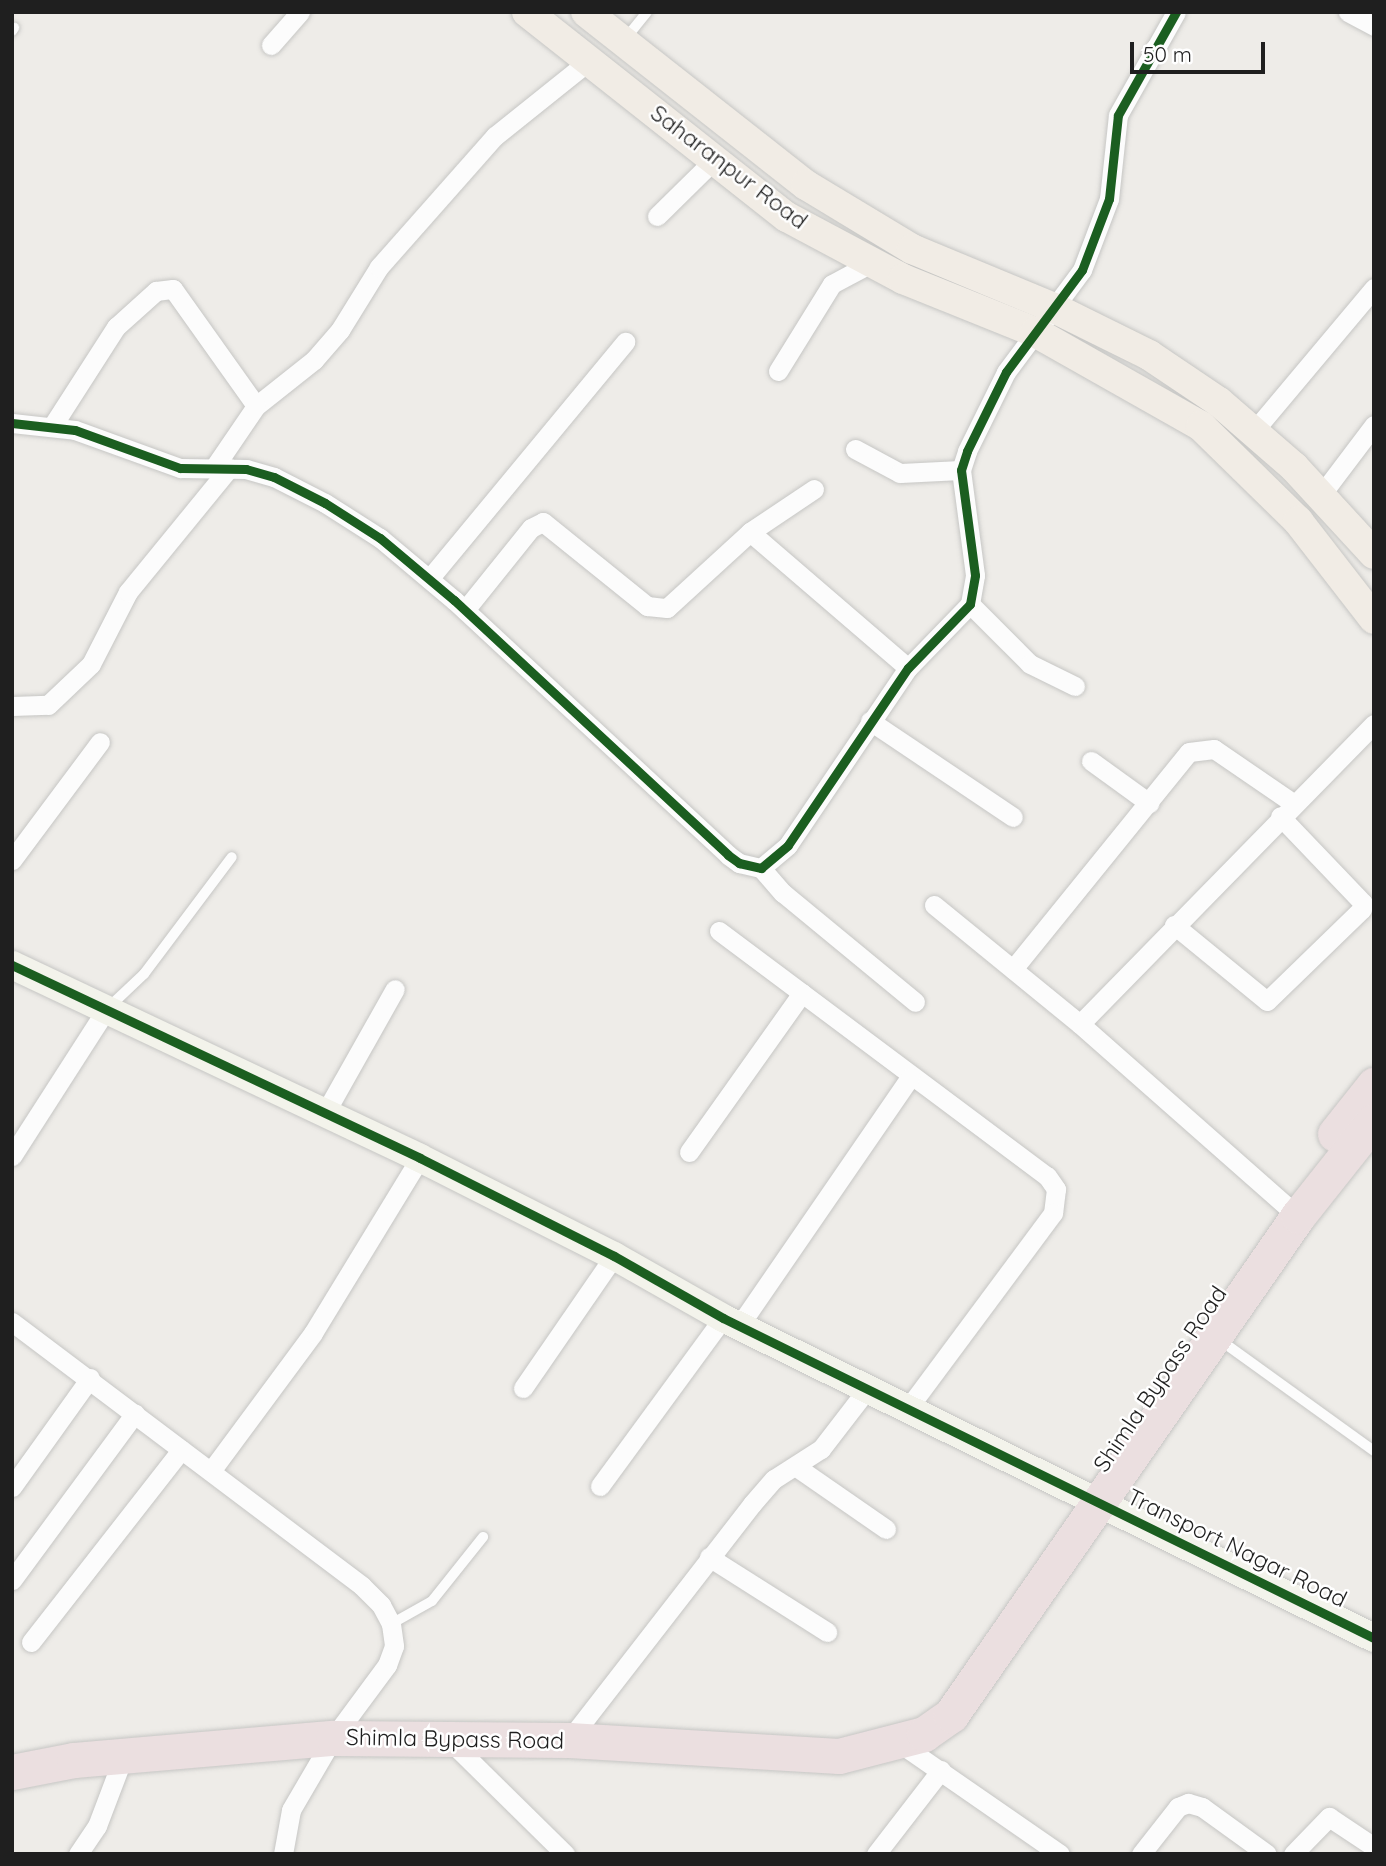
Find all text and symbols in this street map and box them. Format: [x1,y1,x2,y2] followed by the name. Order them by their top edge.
[1134,28,1269,72] scale bar
[1143,41,1192,67] text: 50 m
[645,99,813,235] street label: Saharanpur Road
[1088,1281,1232,1477] street label: Shimla Bypass Road
[1123,1483,1351,1613] street label: Transport Nagar Road
[346,1723,564,1755] street label: Shimla Bypass Road

